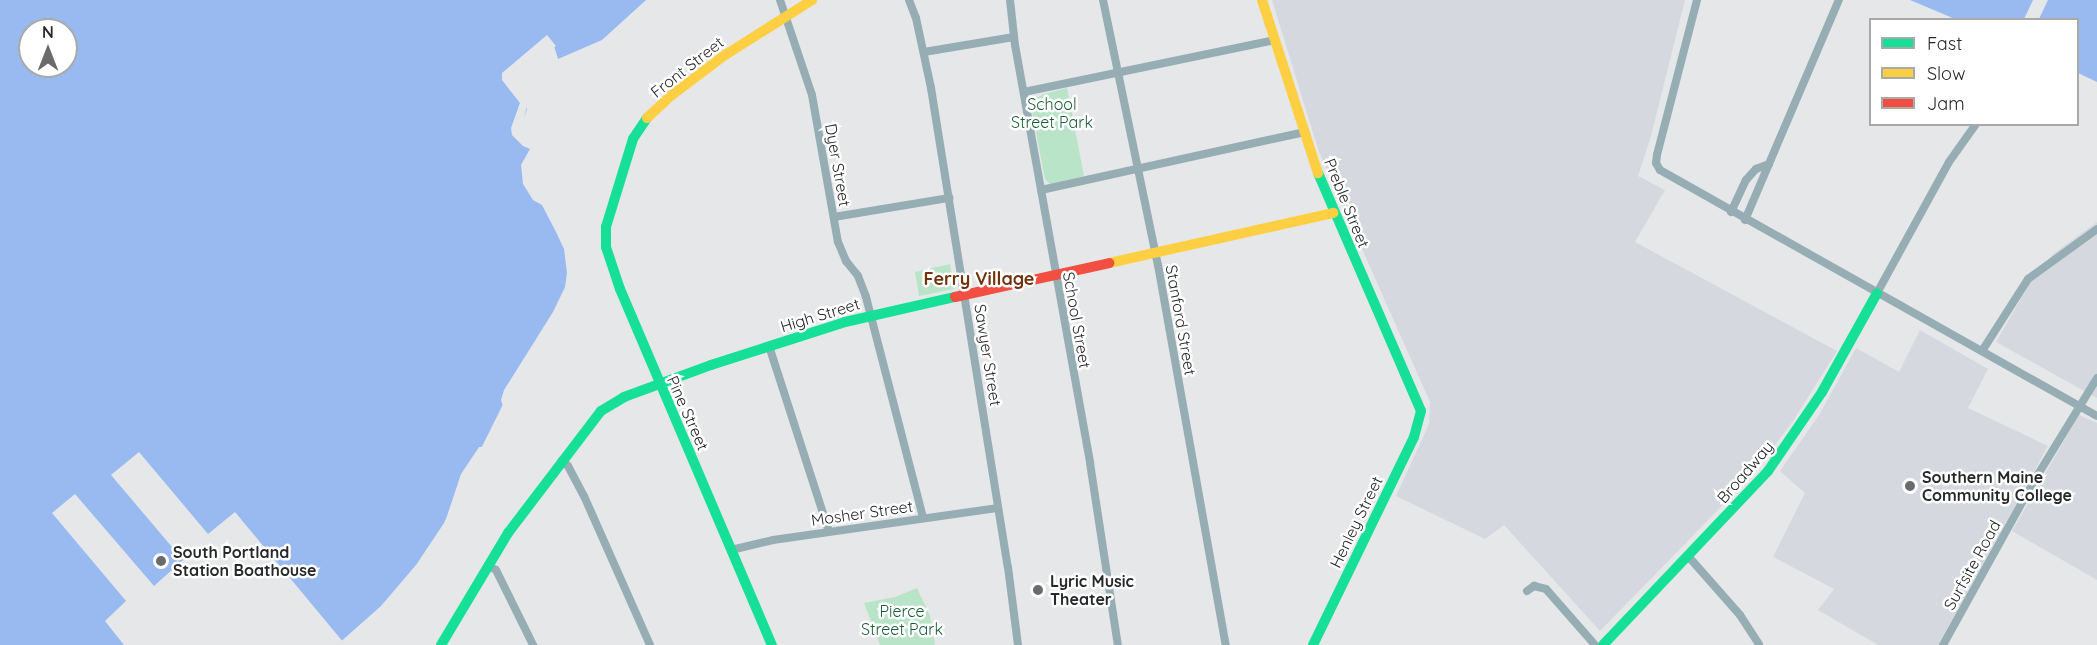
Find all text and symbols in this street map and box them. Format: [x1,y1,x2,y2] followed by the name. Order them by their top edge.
[18,18,78,78] north arrow
[1869,18,2079,126] legend
[42,22,54,42] text: N
[1927,32,1962,55] text: Fast
[647,33,727,101] street label: Front Street
[1927,62,1965,85] text: Slow
[1927,92,1965,115] text: Jam
[1011,94,1093,132] park label: School Street Park
[821,122,855,208] street label: Dyer Street
[1320,155,1374,251] street label: Preble Street
[1162,263,1200,377] street label: Stanford Street
[924,268,1034,290] district label: Ferry Village
[1059,270,1095,370] street label: School Street
[778,294,862,336] street label: High Street
[970,303,1006,407] street label: Sawyer Street
[663,373,713,453] street label: Pine Street
[1713,437,1777,507] street label: Broadway
[1922,467,2072,505] place label: Southern Maine Community College
[1326,473,1386,571] street label: Henley Street
[1903,479,1917,493] marker: Southern Maine Community College
[810,496,914,530] street label: Mosher Street
[1940,517,2004,613] street label: Surfsite Road
[173,542,316,580] place label: South Portland Station Boathouse
[154,554,168,568] marker: South Portland Station Boathouse
[1050,571,1134,609] place label: Lyric Music Theater
[1031,583,1045,597] marker: Lyric Music Theater
[861,601,943,639] park label: Pierce Street Park

